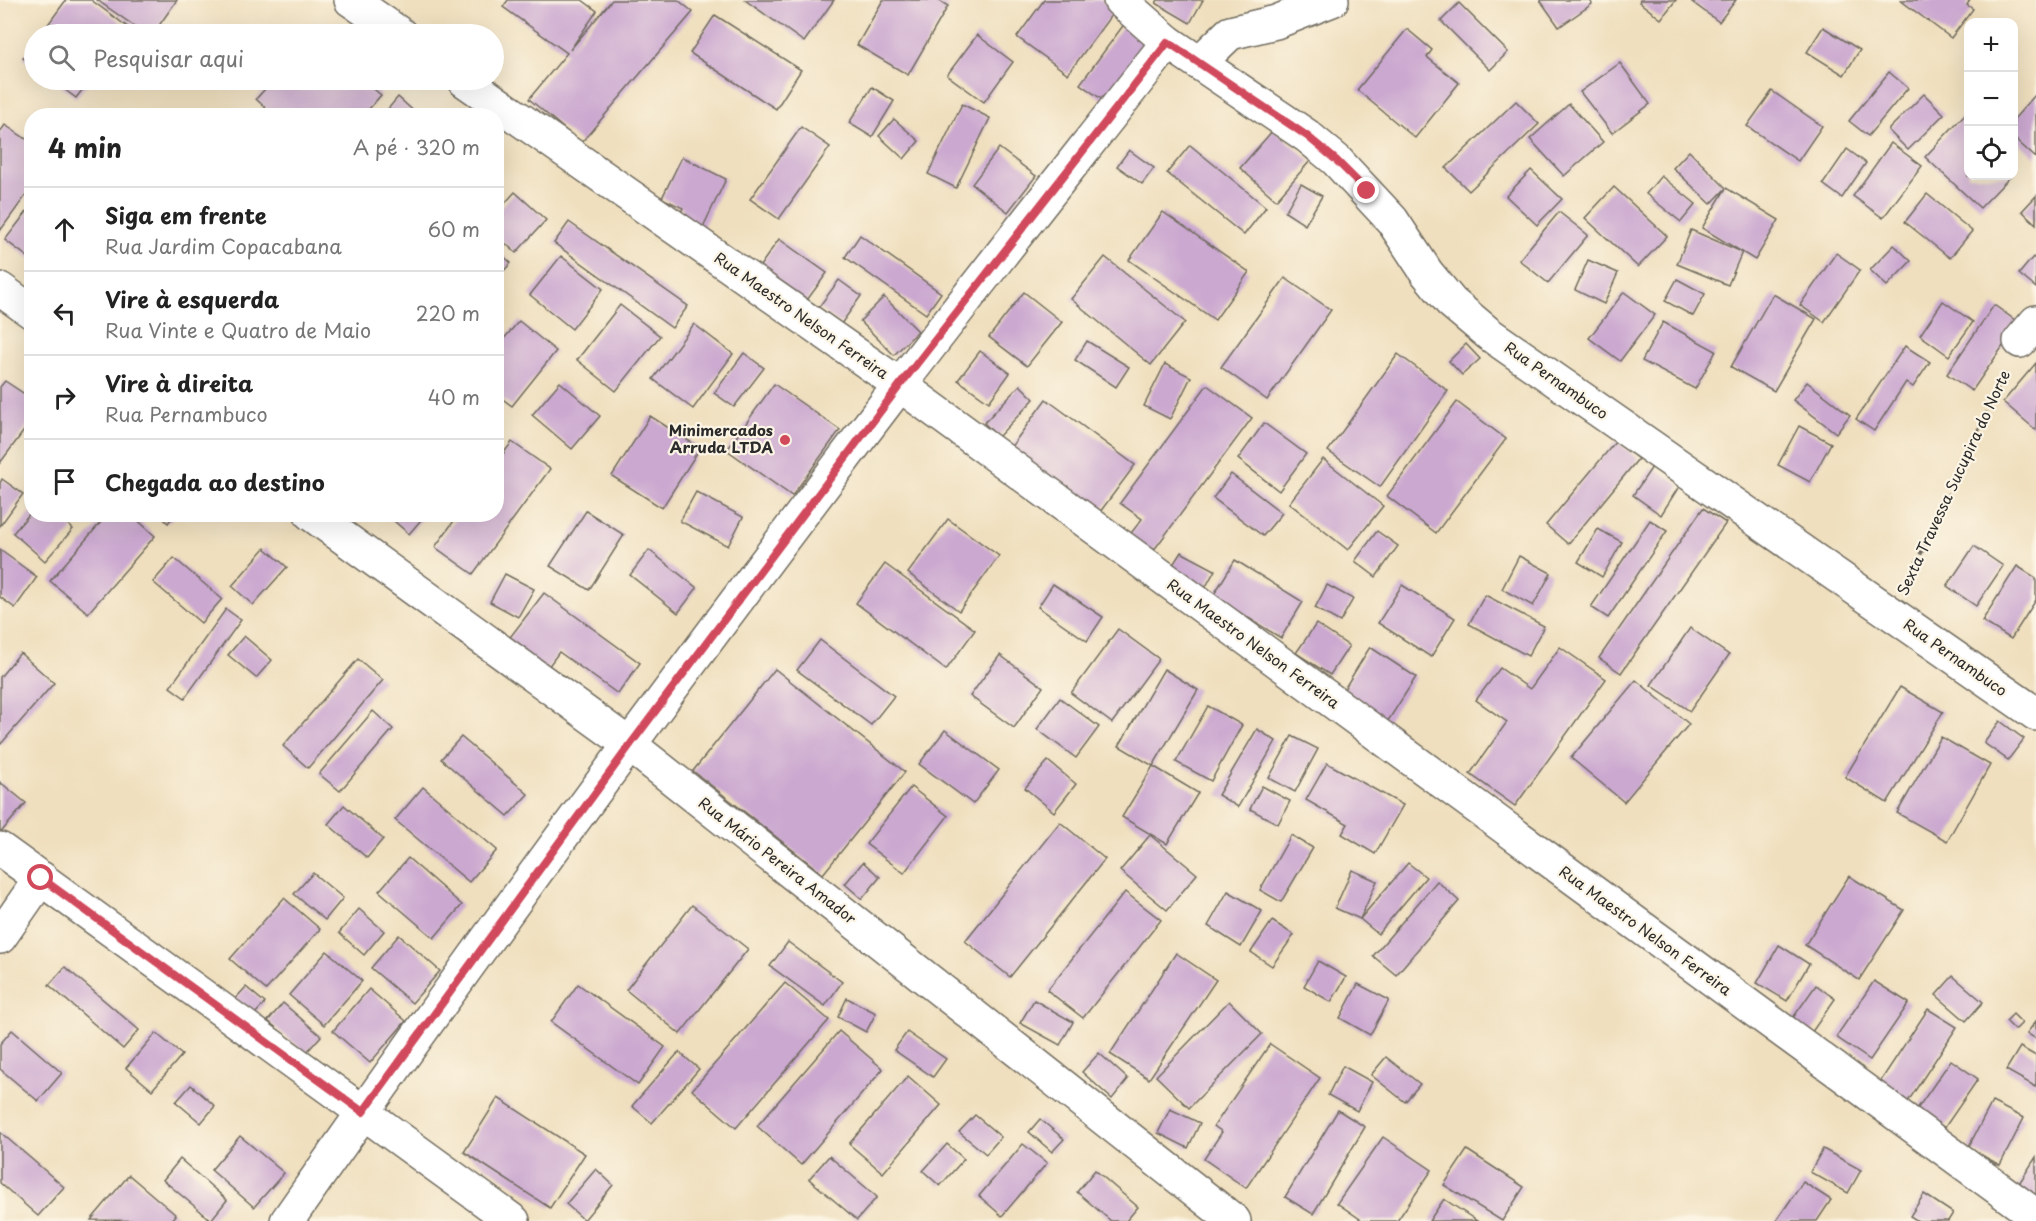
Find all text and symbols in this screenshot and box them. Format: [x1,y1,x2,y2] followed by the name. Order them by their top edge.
[1964,18,2018,180] map controls
[1964,18,2018,72] button: +
[24,24,504,90] search box
[45,41,78,74] icon: search
[93,41,244,74] text: Pesquisar aqui
[1964,72,2018,126] button: −
[1964,126,2018,180] button: locate
[48,128,122,167] text: 4 min
[353,132,480,162] text: A pé · 320 m
[1353,177,1379,203] route end
[105,198,267,231] text: Siga em frente
[48,213,81,246] icon: ahead
[428,214,480,244] text: 60 m
[105,231,342,261] text: Rua Jardim Copacabana
[710,246,894,384] street label: Rua Maestro Nelson Ferreira
[105,282,279,315] text: Vire à esquerda
[48,297,81,330] icon: left
[416,298,480,328] text: 220 m
[105,315,371,345] text: Rua Vinte e Quatro de Maio
[1500,335,1613,424] street label: Rua Pernambuco
[105,366,253,399] text: Vire à direita
[1890,366,2015,599] street label: Sexta Travessa Sucupira do Norte
[48,381,81,414] icon: right
[428,382,480,412] text: 40 m
[105,399,268,429] text: Rua Pernambuco
[669,418,773,458] place label: Minimercados Arruda LTDA
[778,433,792,447] marker: Minimercados Arruda LTDA
[48,465,81,498] icon: arrive
[105,465,325,498] text: Chegada ao destino
[1163,572,1345,714] street label: Rua Maestro Nelson Ferreira
[1899,612,2012,701] street label: Rua Pernambuco
[694,791,862,929] street label: Rua Mário Pereira Amador
[1555,859,1737,1001] street label: Rua Maestro Nelson Ferreira
[27,864,53,890] route start

